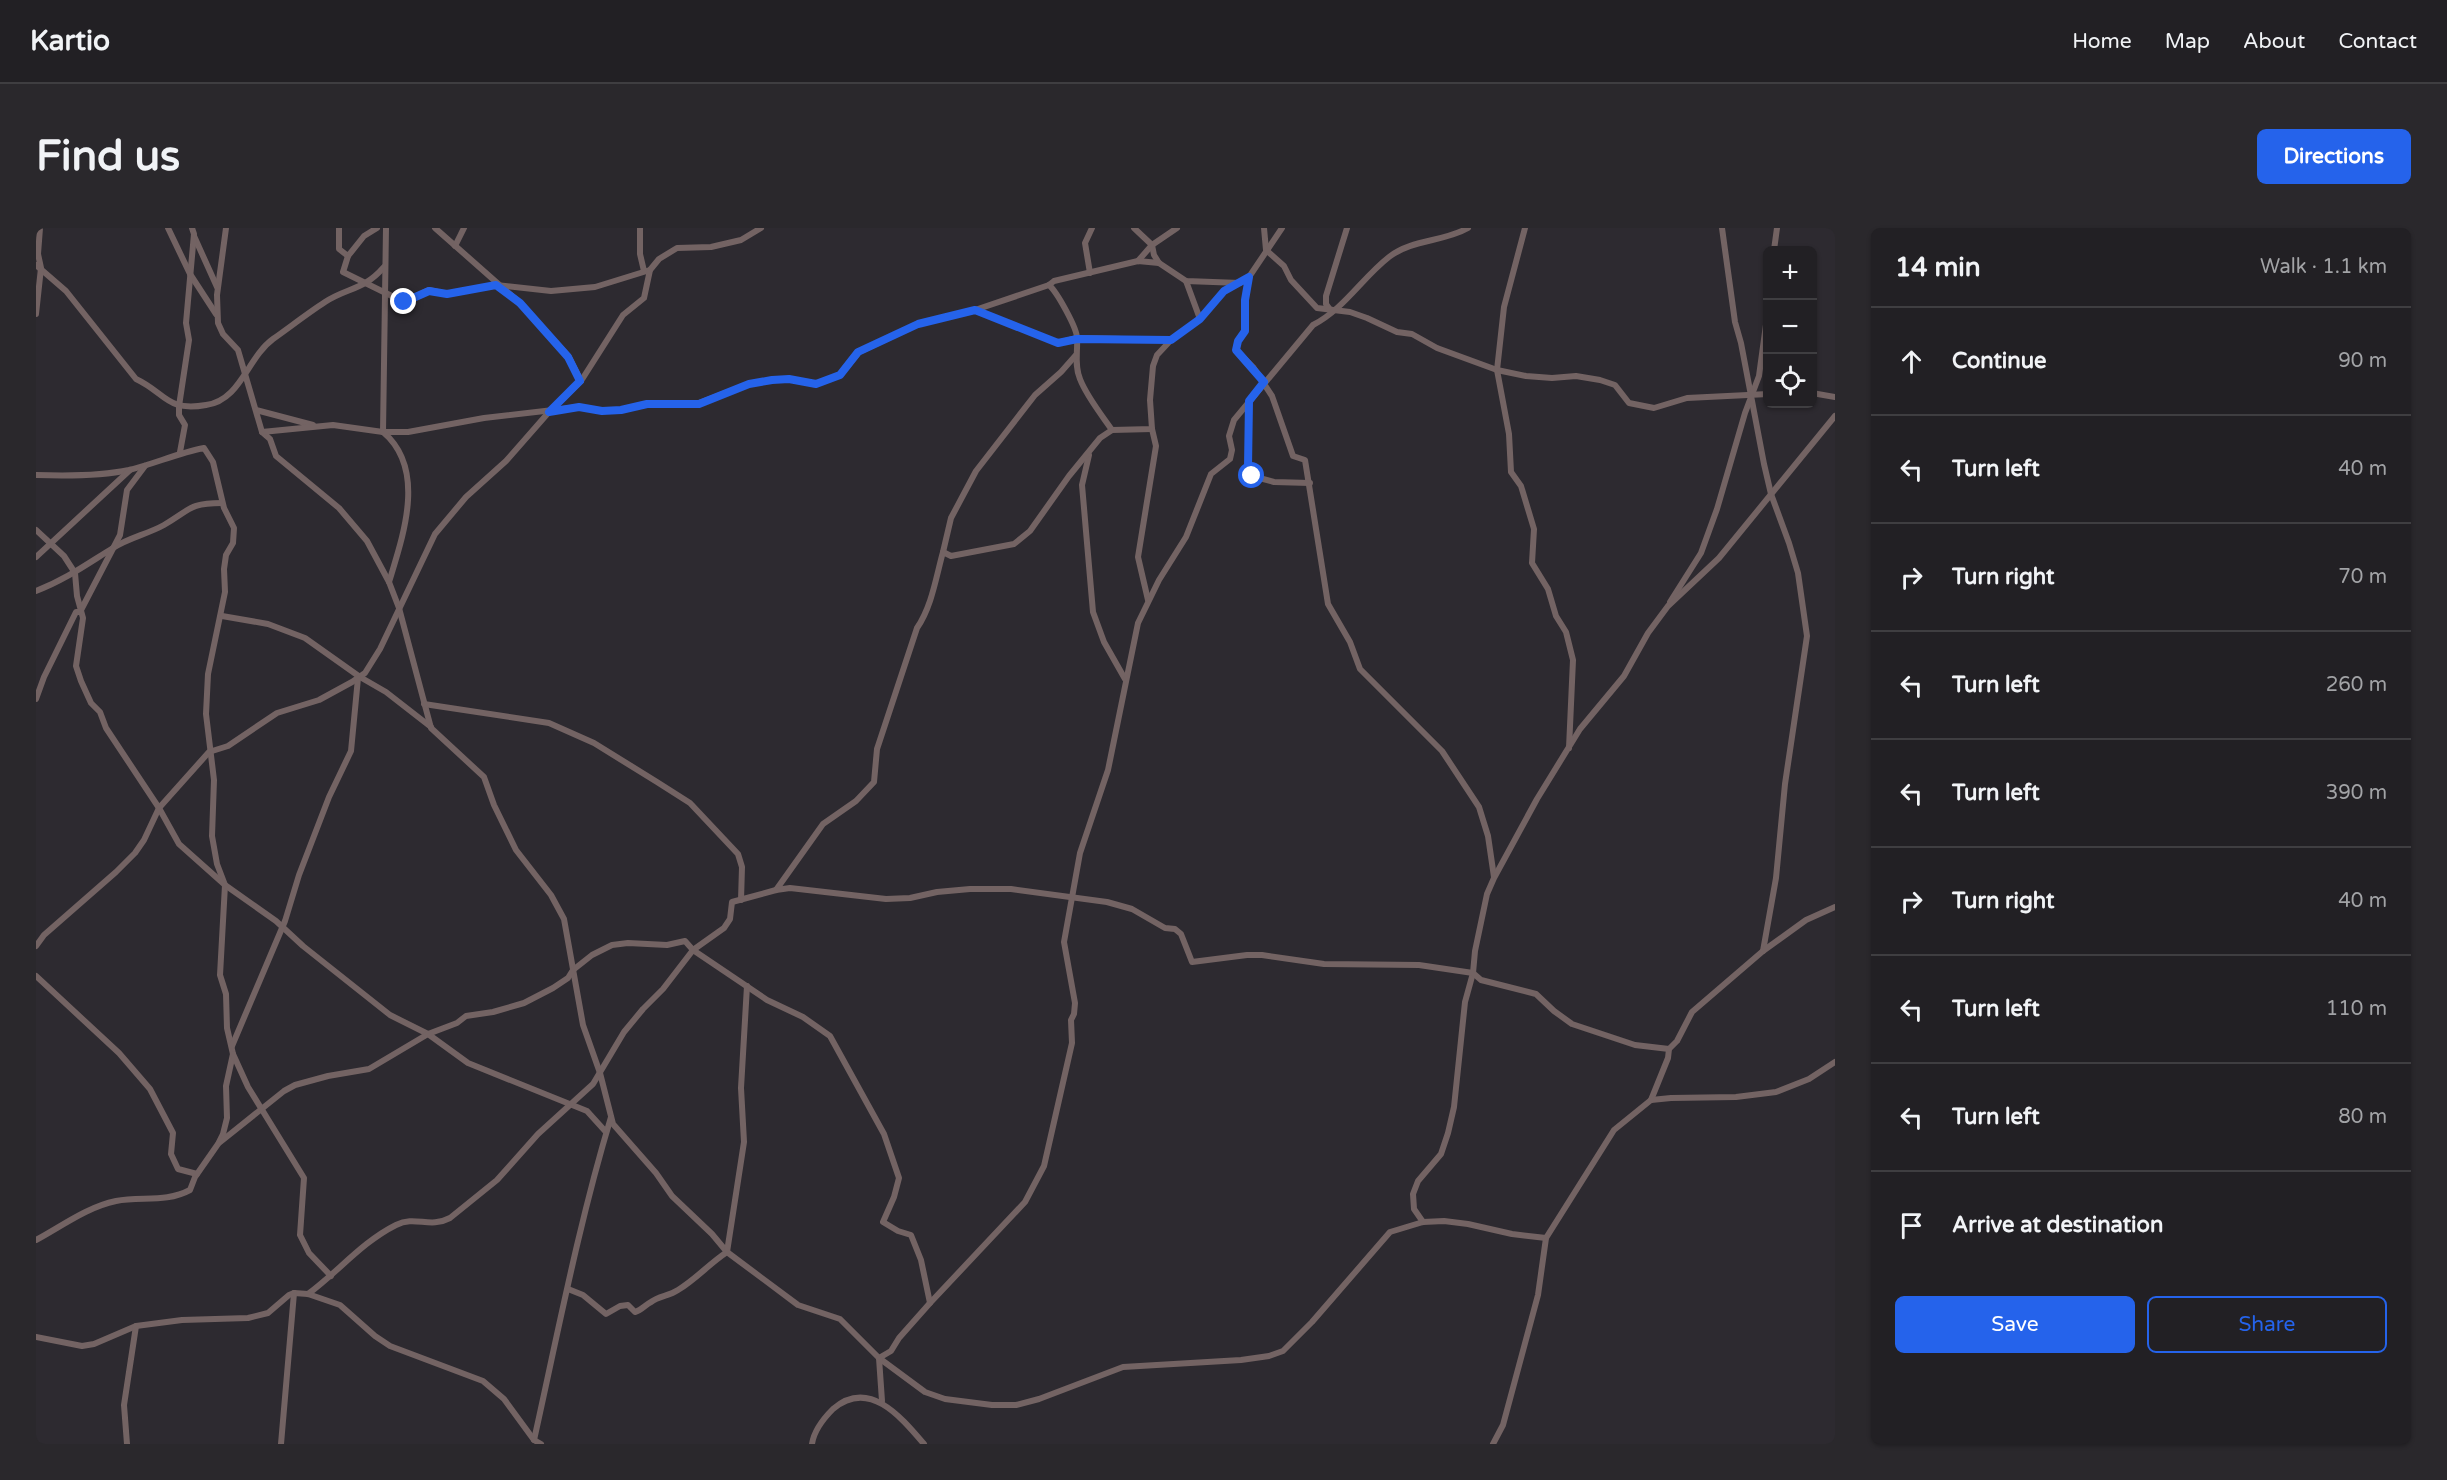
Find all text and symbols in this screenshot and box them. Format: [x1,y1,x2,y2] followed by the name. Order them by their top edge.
[30,24,110,58] text: Kartio
[2072,29,2132,54] text: Home
[2165,29,2210,54] text: Map
[2243,29,2305,54] text: About
[2338,29,2417,54] text: Contact
[2257,129,2411,184] button: Directions
[36,131,180,182] text: Find us
[1763,246,1817,408] map controls
[1763,246,1817,300] button: +
[1895,252,1981,283] text: 14 min
[2260,255,2387,279] text: Walk · 1.1 km
[390,288,416,314] route end
[1763,300,1817,354] button: −
[1895,345,1928,378] icon: ahead
[1952,348,2047,374] text: Continue
[2338,349,2387,373] text: 90 m
[1763,354,1817,408] button: locate
[1895,453,1928,486] icon: left
[1952,456,2040,482] text: Turn left
[2338,457,2387,481] text: 40 m
[1238,462,1264,488] route start
[1895,561,1928,594] icon: right
[1952,564,2054,590] text: Turn right
[2338,565,2387,589] text: 70 m
[1895,669,1928,702] icon: left
[1952,672,2040,698] text: Turn left
[2326,673,2387,697] text: 260 m
[1895,777,1928,810] icon: left
[1952,780,2040,806] text: Turn left
[2326,781,2387,805] text: 390 m
[1895,885,1928,918] icon: right
[1952,888,2054,914] text: Turn right
[2338,889,2387,913] text: 40 m
[1895,993,1928,1026] icon: left
[1952,996,2040,1022] text: Turn left
[2326,997,2387,1021] text: 110 m
[1895,1101,1928,1134] icon: left
[1952,1104,2040,1130] text: Turn left
[2338,1105,2387,1129] text: 80 m
[1895,1209,1928,1242] icon: arrive
[1952,1212,2163,1238] text: Arrive at destination
[1895,1296,2135,1353] button: Save
[2147,1296,2387,1353] button: Share

